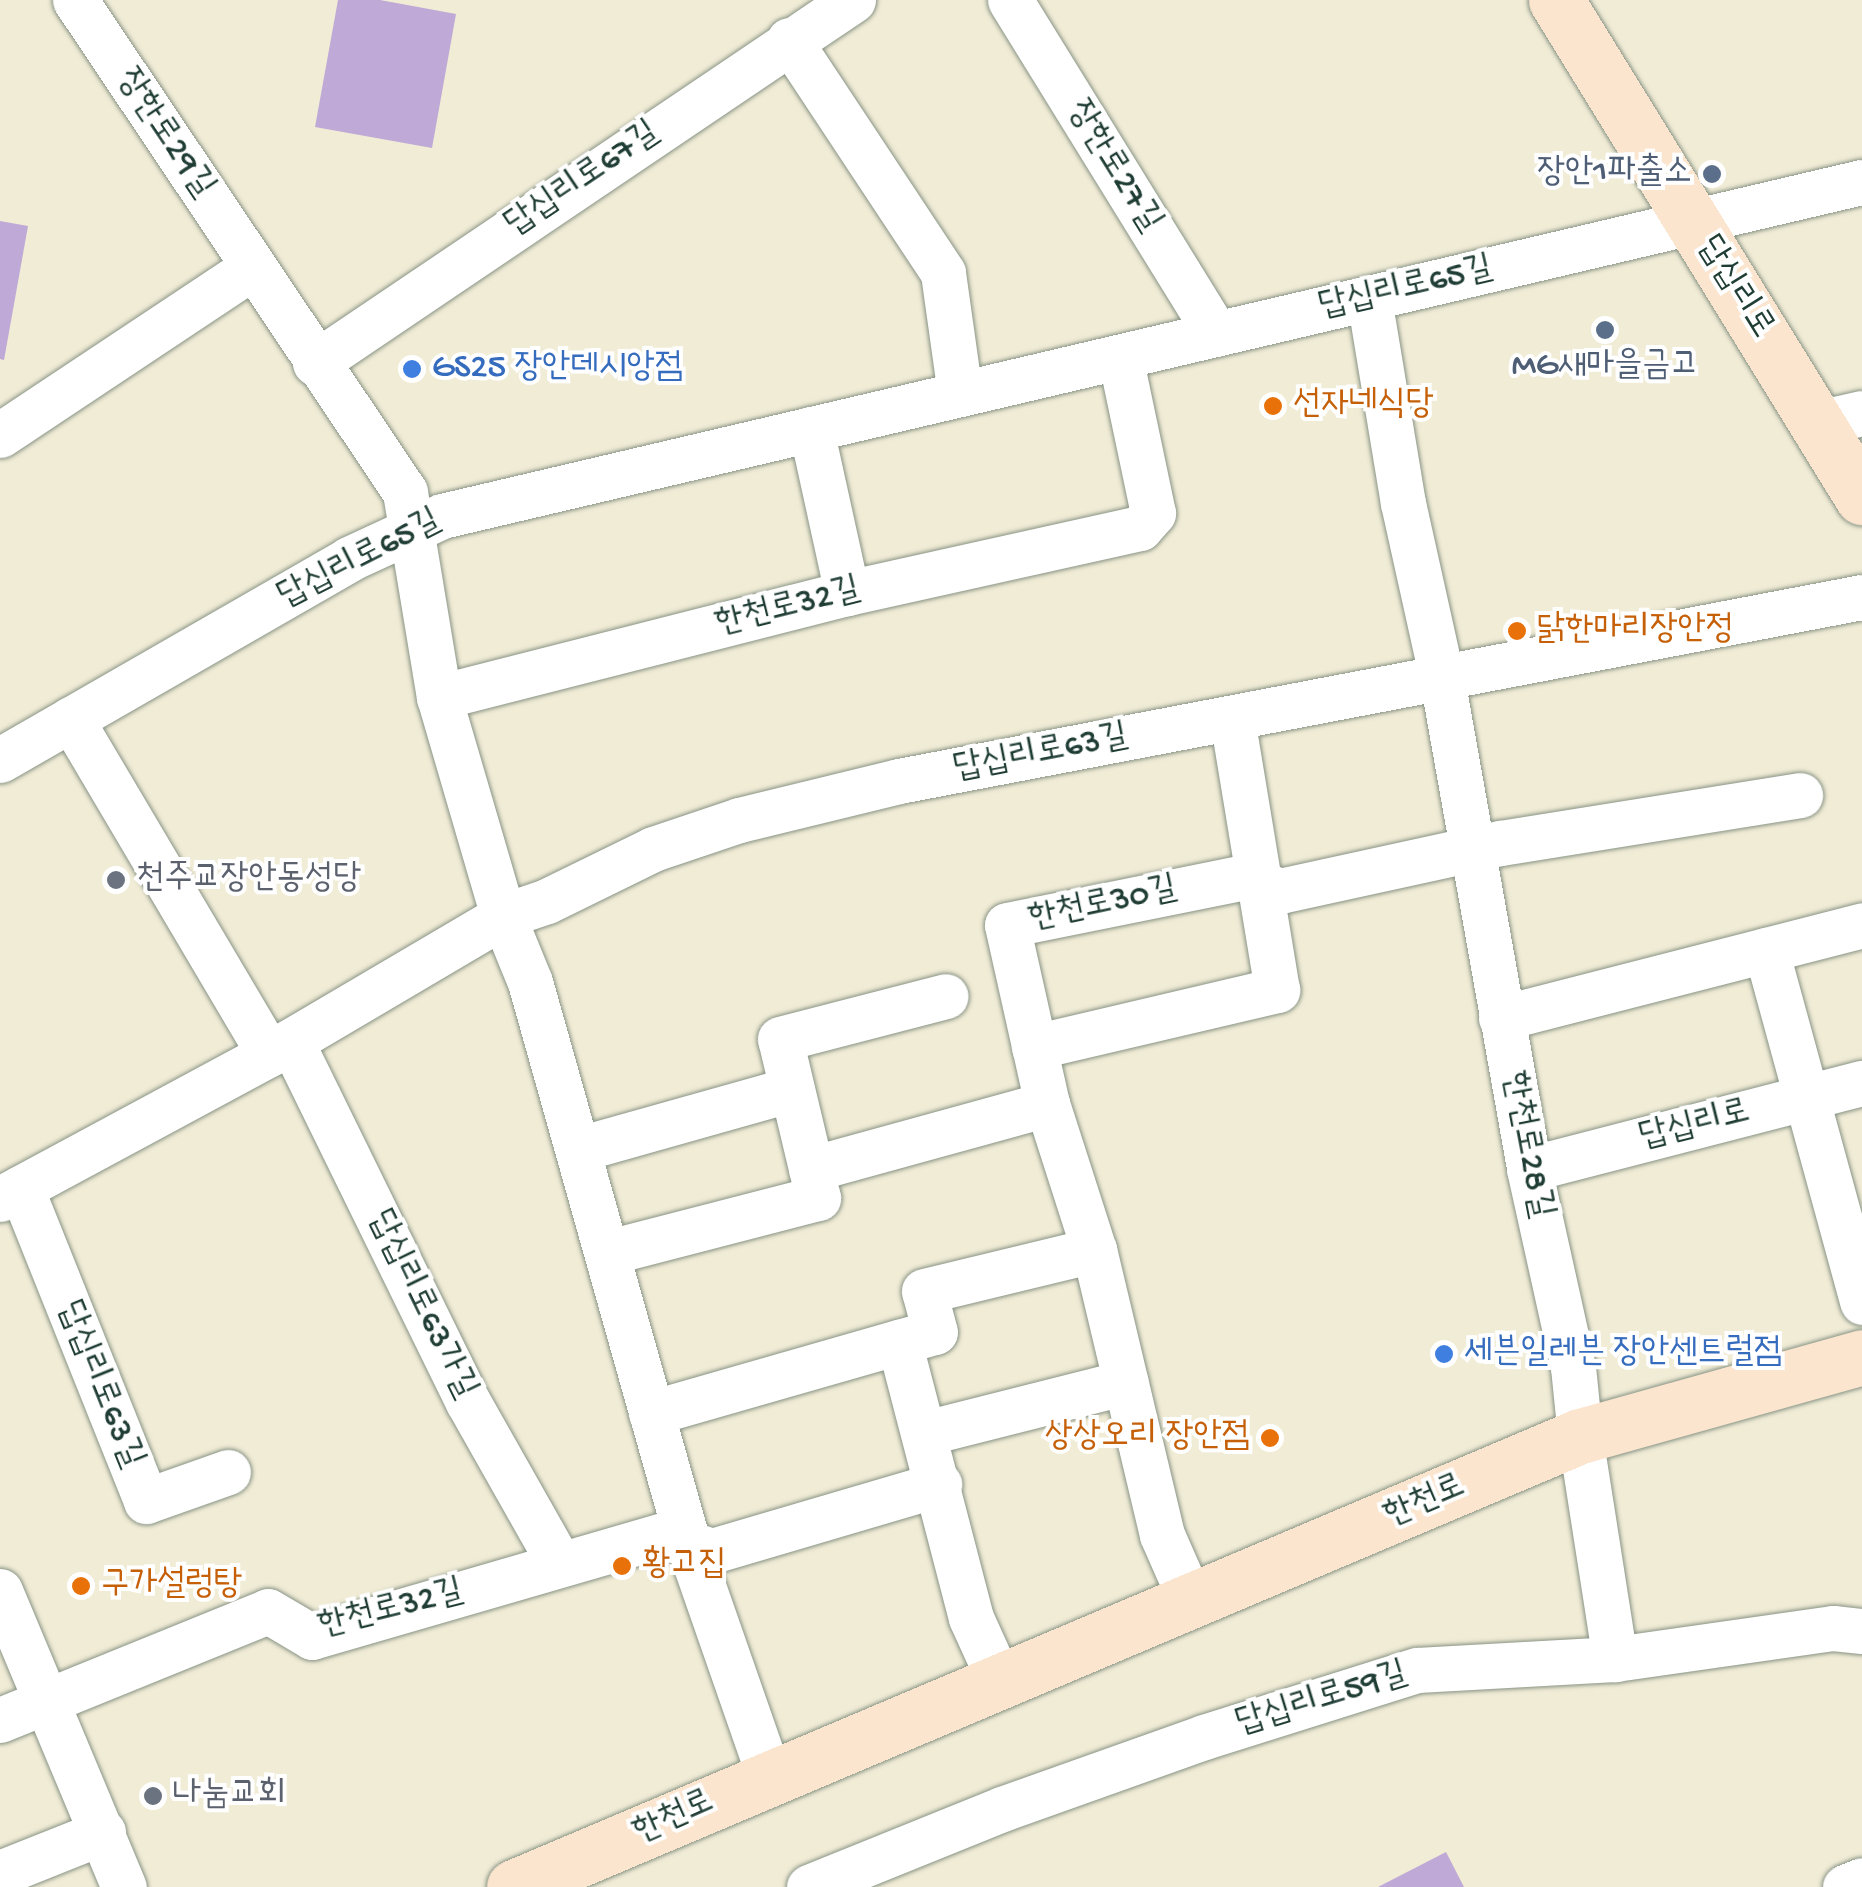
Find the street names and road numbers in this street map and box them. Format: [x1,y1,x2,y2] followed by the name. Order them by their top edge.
[105,61,223,207] street label: 장한로29길
[1056,93,1170,241] street label: 장한로27길
[498,113,668,247] street label: 답십리로67길
[1686,229,1782,347] street label: 답십리로
[1315,249,1497,329] street label: 답십리로65길
[272,501,448,619] street label: 답십리로65길
[711,570,865,646] street label: 한천로32길
[950,717,1132,791] street label: 답십리로63길
[1025,869,1181,941] street label: 한천로30길
[1491,1068,1561,1222] street label: 한천로28길
[1635,1092,1755,1160] street label: 답십리로
[357,1204,485,1406] street label: 답십리로63가길
[46,1295,152,1475] street label: 답십리로63길
[1378,1466,1472,1538] street label: 한천로
[314,1572,468,1648] street label: 한천로32길
[1231,1654,1413,1746] street label: 답십리로59길
[627,1782,721,1854] street label: 한천로

